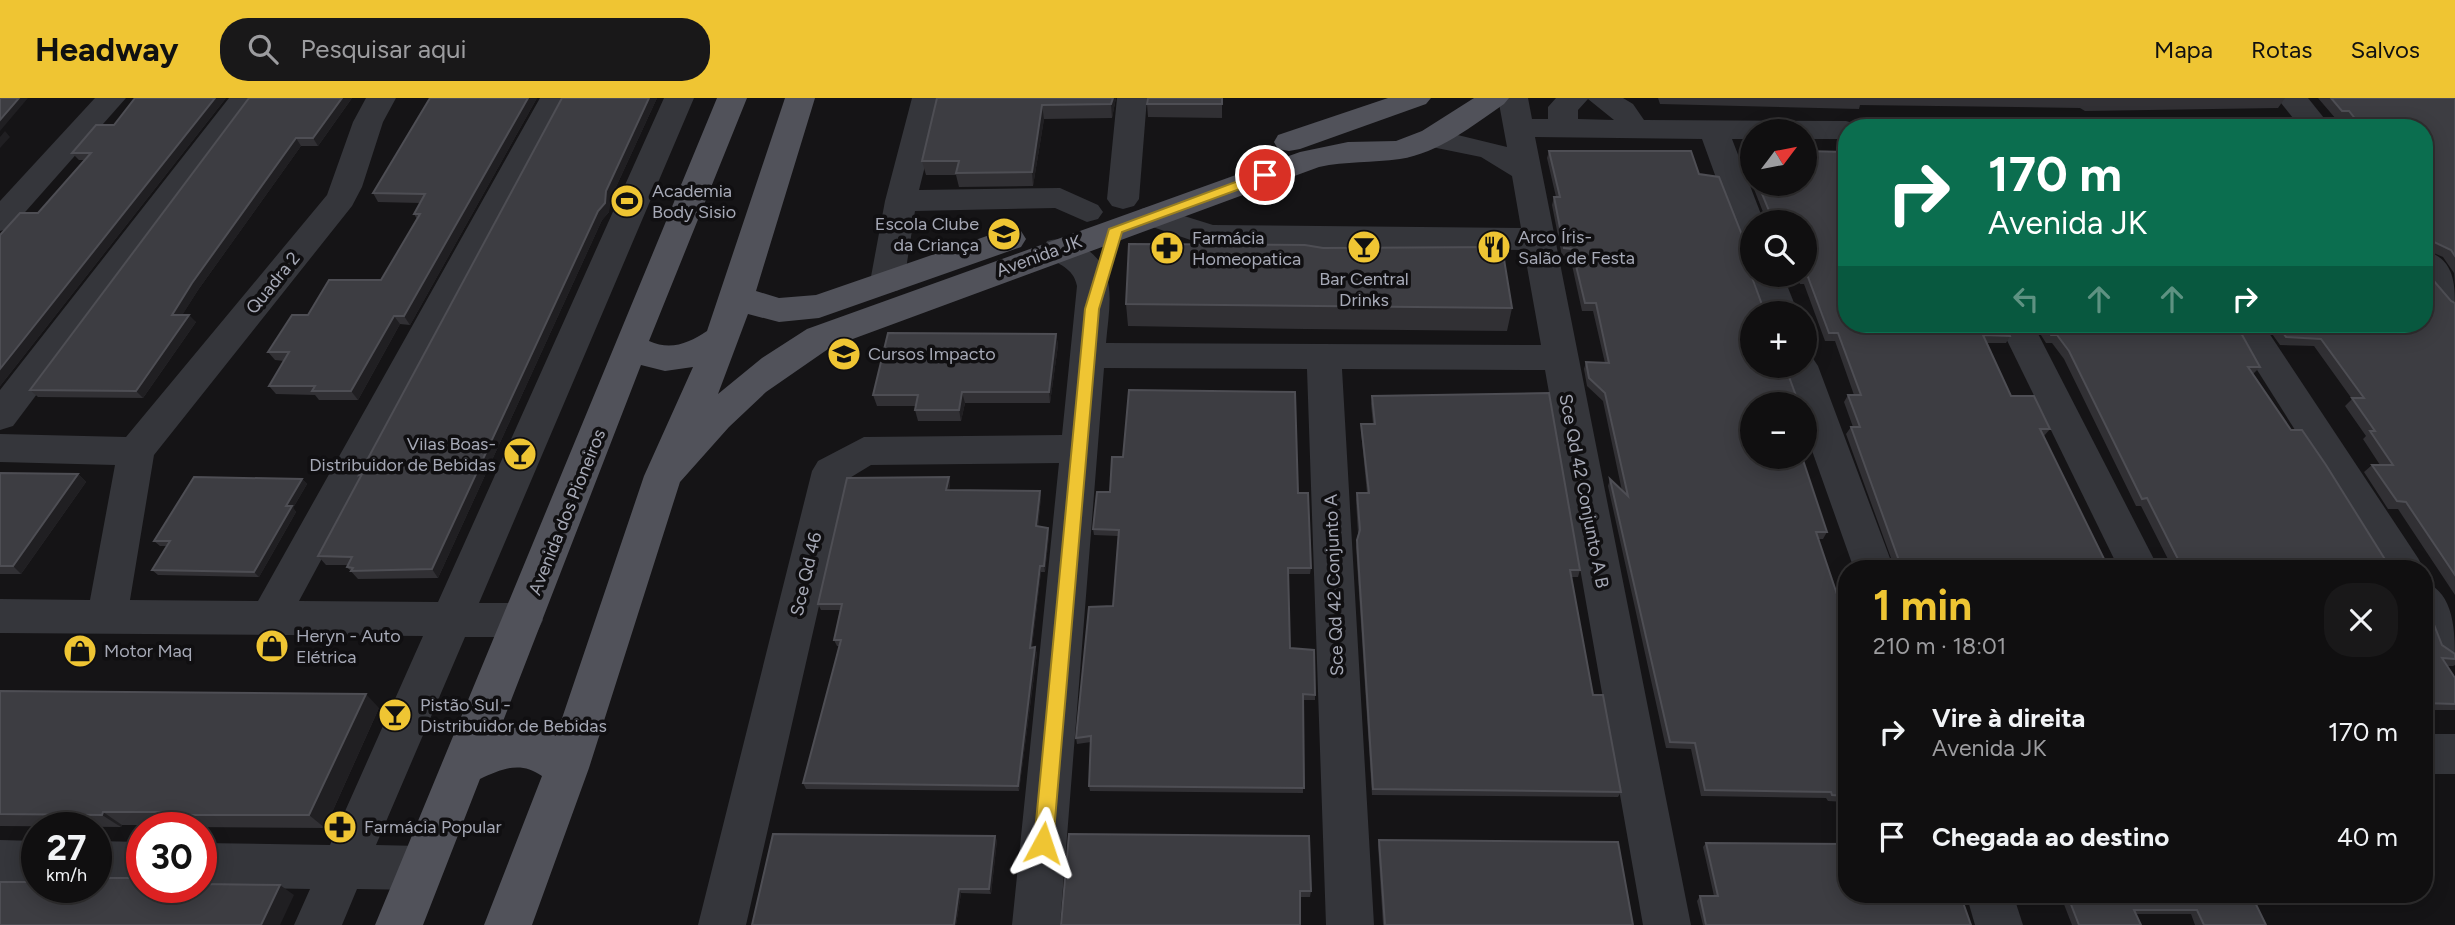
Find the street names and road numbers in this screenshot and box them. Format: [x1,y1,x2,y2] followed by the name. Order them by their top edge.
[993,230,1085,282] street label: Avenida JK
[241,247,305,319] street label: Quadra 2
[1554,392,1614,590] street label: Sce Qd 42 Conjunto A B
[524,426,610,598] street label: Avenida dos Pioneiros
[1320,494,1348,676] street label: Sce Qd 42 Conjunto A
[786,530,826,618] street label: Sce Qd 46

